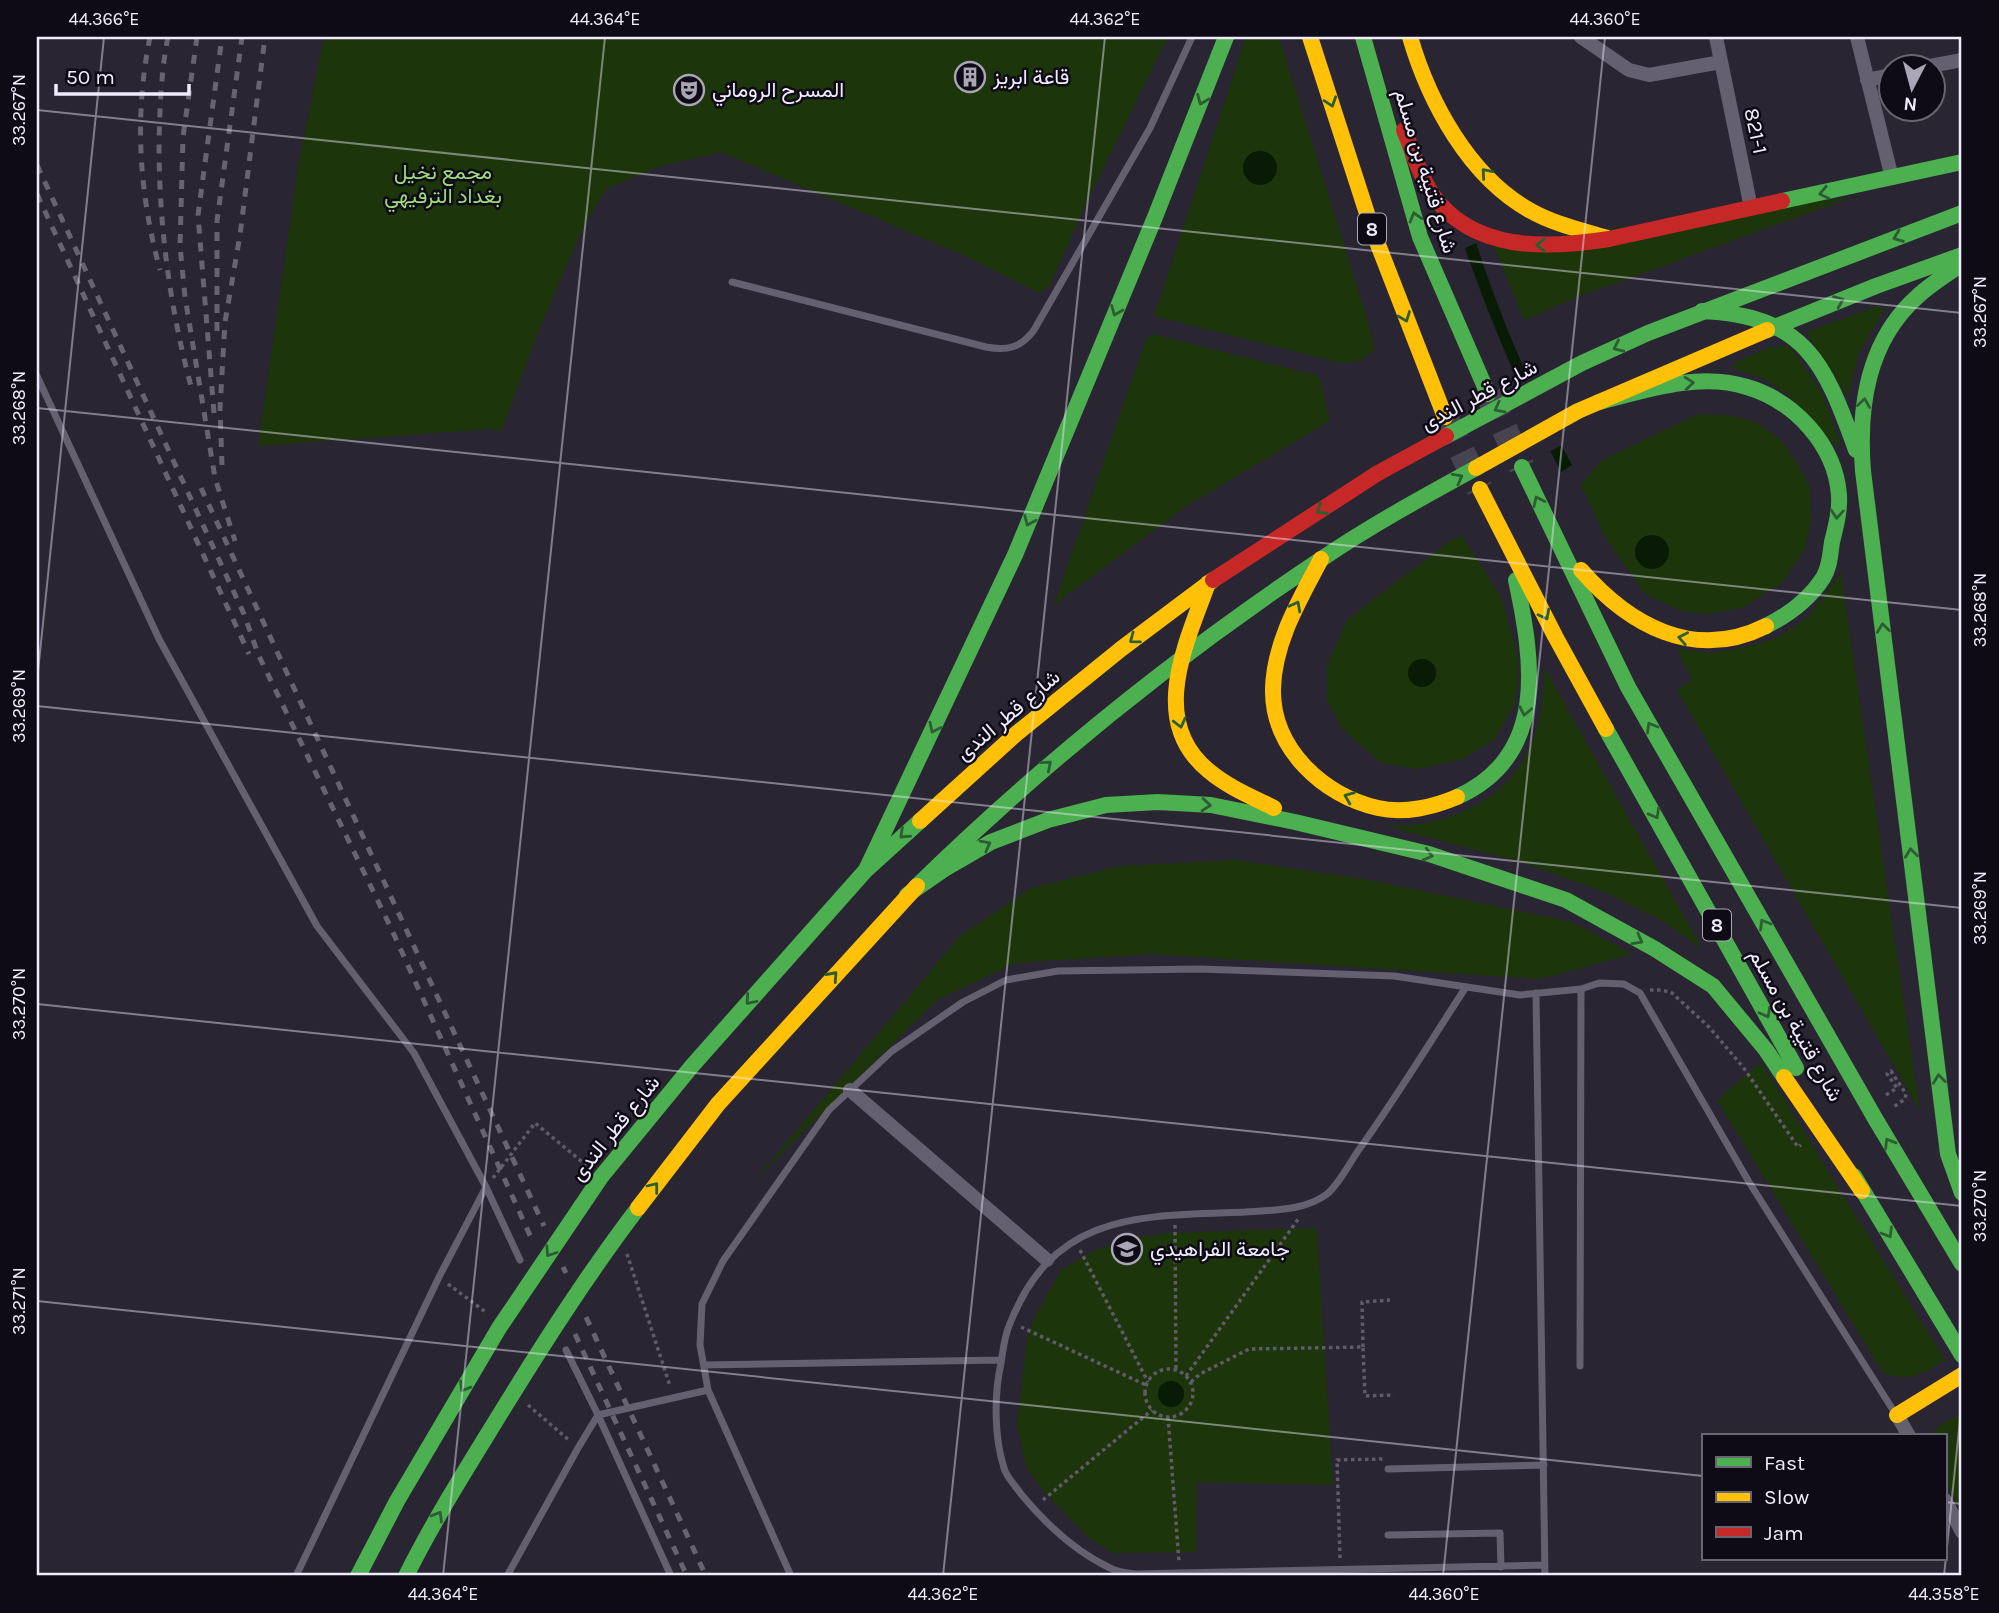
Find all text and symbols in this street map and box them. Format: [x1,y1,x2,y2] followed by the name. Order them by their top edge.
[69,8,139,30] text: 44.366°E
[570,8,640,30] text: 44.364°E
[1070,8,1140,30] text: 44.362°E
[1569,8,1641,30] text: 44.360°E
[56,52,189,96] scale bar
[1876,52,1946,122] north arrow
[953,60,987,94] building icon: قاعة ابريز
[66,65,115,89] text: 50 m
[992,65,1069,90] place label: قاعة ابريز
[672,73,706,107] theatre icon: المسرح الروماني
[8,74,30,146] text: 33.267°N
[712,78,844,107] place label: المسرح الروماني
[1388,86,1462,257] street label: شارع قتيبة بن مسلم
[1902,92,1918,116] text: N
[1196,93,1210,106] one-way arrow
[1322,95,1337,107] one-way arrow
[1739,106,1773,156] street label: 821-1
[384,160,502,213] park label: مجمع نخيل بغداد الترفيهي
[1482,168,1494,181] one-way arrow
[1818,184,1830,199] one-way arrow
[1409,212,1423,224] one-way arrow
[1358,214,1386,244] road number: 8
[1893,229,1905,243] one-way arrow
[1535,237,1546,253] one-way arrow
[1969,276,1991,348] text: 33.267°N
[1833,295,1845,309] one-way arrow
[1110,304,1124,316] one-way arrow
[1396,310,1410,322] one-way arrow
[1613,339,1625,353] one-way arrow
[1417,354,1542,437] street label: شارع قطر الندى
[8,371,30,445] text: 33.268°N
[1684,376,1695,391] one-way arrow
[1856,398,1871,409] one-way arrow
[1494,400,1507,413] one-way arrow
[1451,472,1464,486] one-way arrow
[1532,496,1546,509] one-way arrow
[1316,502,1329,514] one-way arrow
[1830,509,1845,520] one-way arrow
[1023,514,1037,526] one-way arrow
[1969,573,1991,647] text: 33.268°N
[1288,601,1301,613] one-way arrow
[1536,608,1550,621] one-way arrow
[1875,622,1890,633] one-way arrow
[1129,631,1142,644] one-way arrow
[1677,631,1689,646] one-way arrow
[951,665,1066,767] street label: شارع قطر الندى
[8,669,30,743] text: 33.269°N
[1519,705,1534,717] one-way arrow
[1172,716,1186,728] one-way arrow
[928,721,942,733] one-way arrow
[1646,721,1659,734] one-way arrow
[1039,761,1052,773] one-way arrow
[1344,791,1356,805] one-way arrow
[1201,797,1212,812] one-way arrow
[1647,807,1660,820] one-way arrow
[900,825,913,838] one-way arrow
[978,840,991,854] one-way arrow
[1422,846,1434,861] one-way arrow
[1903,847,1918,859] one-way arrow
[1969,871,1991,945] text: 33.269°N
[1703,909,1731,940] road number: 8
[1759,919,1772,932] one-way arrow
[1631,931,1643,945] one-way arrow
[1742,945,1848,1106] street label: شارع قتيبة بن مسلم
[8,968,30,1040] text: 33.270°N
[825,971,837,984] one-way arrow
[746,992,758,1005] one-way arrow
[1758,1006,1771,1018] one-way arrow
[565,1071,666,1187] street label: شارع قطر الندى
[1931,1073,1946,1085] one-way arrow
[1885,1137,1898,1150] one-way arrow
[1969,1170,1991,1242] text: 33.270°N
[646,1182,659,1195] one-way arrow
[1879,1226,1892,1239] one-way arrow
[1110,1232,1144,1266] school or university icon: جامعة الفراهيدي
[1150,1237,1290,1266] place label: جامعة الفراهيدي
[545,1244,558,1257] one-way arrow
[8,1267,30,1335] text: 33.271°N
[460,1379,473,1392] one-way arrow
[1702,1434,1946,1560] legend
[1764,1451,1805,1475] text: Fast
[1764,1485,1809,1509] text: Slow
[430,1511,443,1524] one-way arrow
[1764,1521,1804,1545] text: Jam
[408,1583,478,1605] text: 44.364°E
[908,1583,978,1605] text: 44.362°E
[1408,1583,1480,1605] text: 44.360°E
[1908,1583,1980,1605] text: 44.358°E

